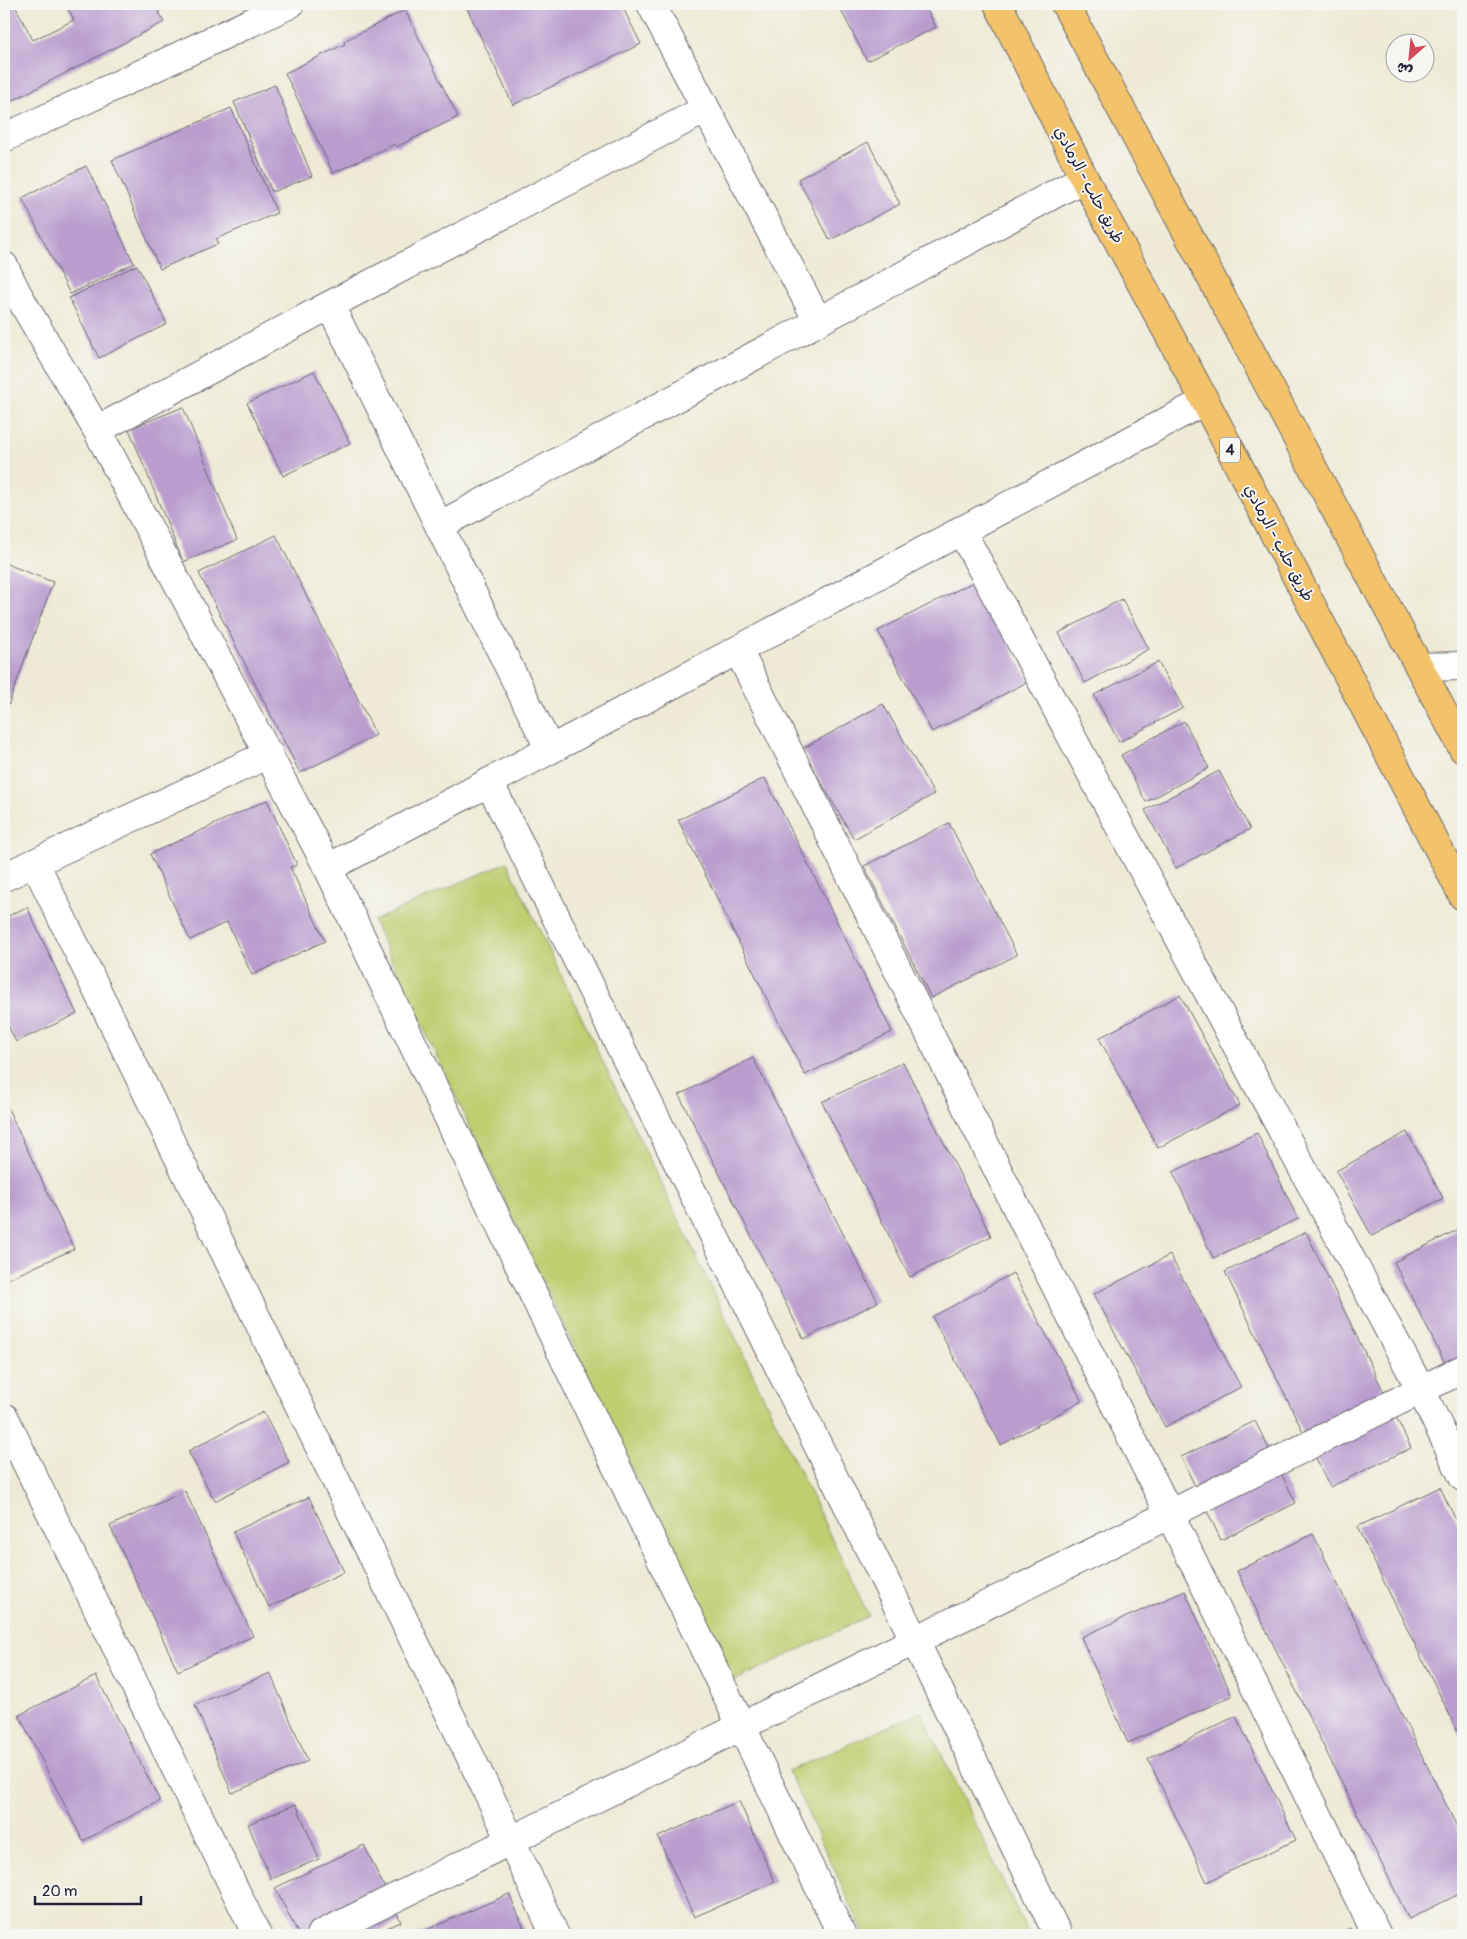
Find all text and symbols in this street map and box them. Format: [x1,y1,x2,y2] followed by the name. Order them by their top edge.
[1384,32,1434,82] north arrow
[1394,58,1415,80] text: ش
[1049,123,1128,248] street label: طريق حلب - الرمادي
[1220,438,1240,462] road number: 4
[1239,481,1318,606] street label: طريق حلب - الرمادي
[35,1874,141,1906] scale bar
[42,1882,77,1901] text: 20 m

